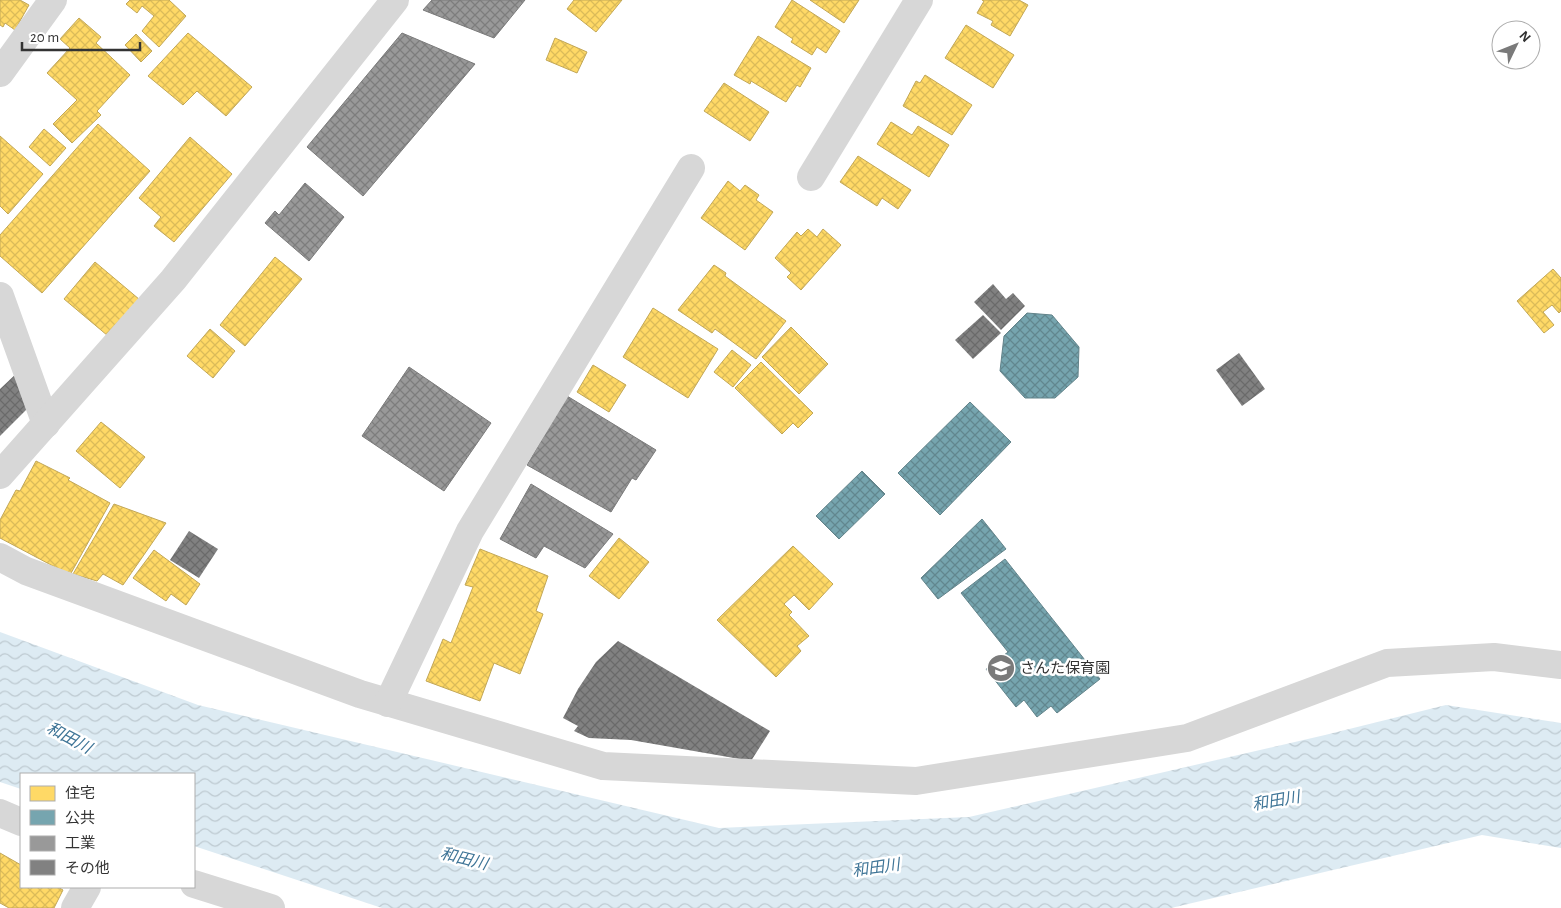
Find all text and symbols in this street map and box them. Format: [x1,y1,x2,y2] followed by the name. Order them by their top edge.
[22,20,140,52] scale bar
[1491,20,1541,70] north arrow
[1516,28,1533,45] text: N
[30,30,59,45] text: 20 m
[986,653,1016,683] school or university icon: さんた保育園
[1020,660,1110,676] place label: さんた保育園
[44,719,96,757] water label: 和田川
[20,773,195,888] legend
[65,785,95,801] text: 住宅
[1251,788,1303,813] water label: 和田川
[65,810,95,826] text: 公共
[65,835,95,851] text: 工業
[439,844,491,873] water label: 和田川
[851,855,903,879] water label: 和田川
[65,860,110,876] text: その他

